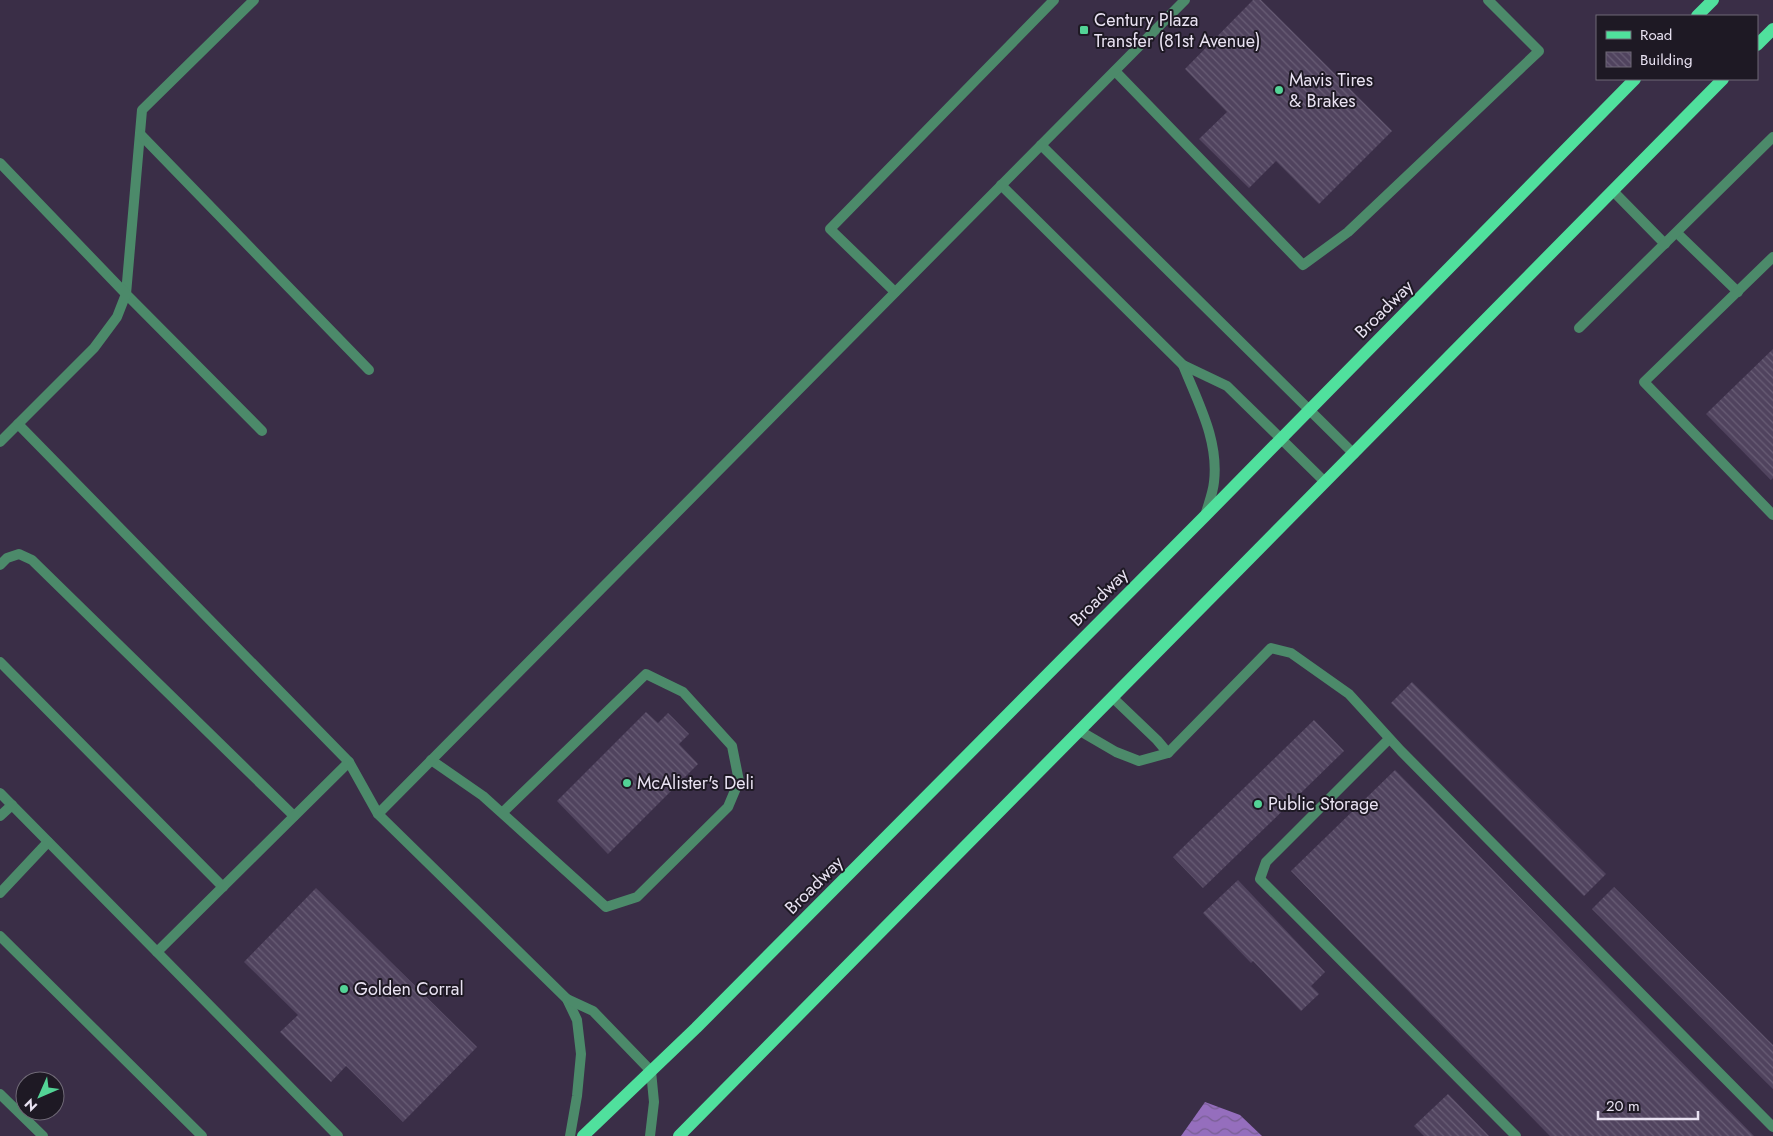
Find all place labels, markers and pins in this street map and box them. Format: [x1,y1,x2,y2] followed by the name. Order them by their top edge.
[1094,7,1261,54] place label: Century Plaza Transfer (81st Avenue)
[1078,24,1090,36] marker: Century Plaza Transfer (81st Avenue)
[1289,67,1373,114] place label: Mavis Tires & Brakes
[1273,84,1285,96] marker: Mavis Tires & Brakes
[637,770,754,796] place label: McAlister's Deli
[621,777,633,789] marker: McAlister's Deli
[1268,791,1378,817] place label: Public Storage
[1252,798,1264,810] marker: Public Storage
[354,976,464,1002] place label: Golden Corral
[338,983,350,995] marker: Golden Corral

